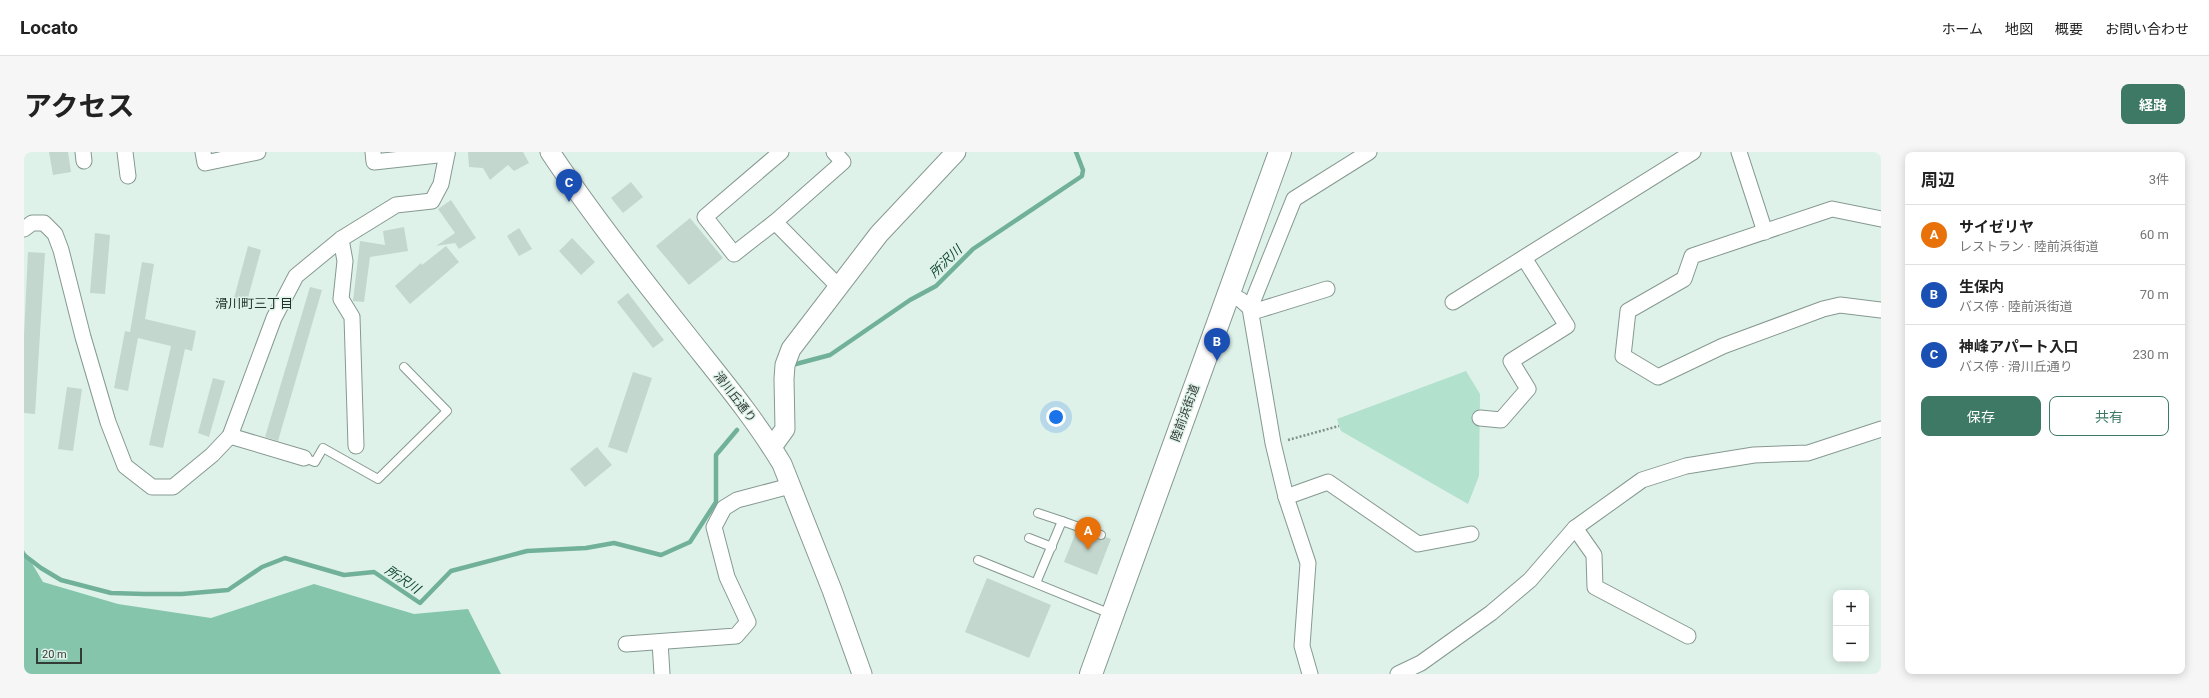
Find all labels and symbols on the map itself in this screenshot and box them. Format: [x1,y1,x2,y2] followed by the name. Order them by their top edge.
[556,169,582,202] pin: C
[926,241,966,280] water label: 所沢川
[215,296,293,311] district label: 滑川町三丁目
[1204,328,1230,361] pin: B
[711,369,759,425] street label: 滑川丘通り
[1168,382,1202,444] street label: 陸前浜街道
[1046,407,1066,427] your location
[1075,517,1101,550] pin: A
[382,562,425,598] water label: 所沢川
[36,646,82,665] scale bar

